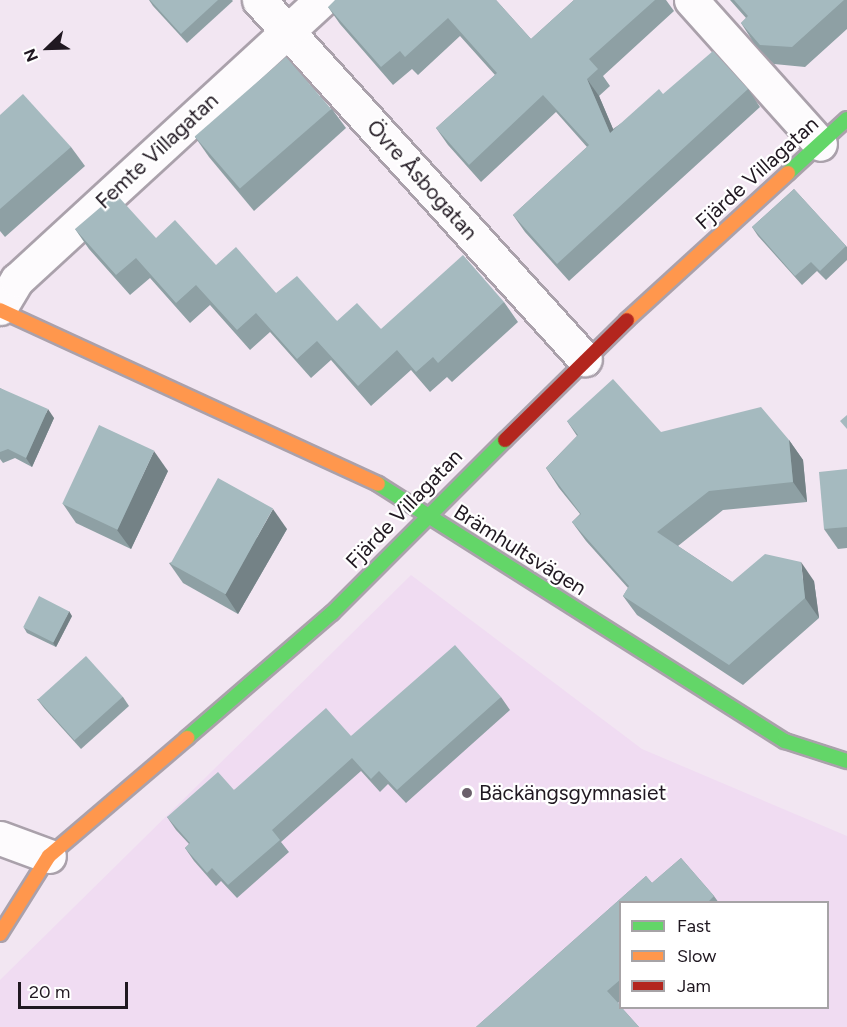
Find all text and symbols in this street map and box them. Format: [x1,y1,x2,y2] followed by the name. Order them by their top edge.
[18,18,78,78] north arrow
[20,46,42,65] text: N
[91,88,223,214] street label: Femte Villagatan
[690,111,824,235] street label: Fjärde Villagatan
[362,115,482,245] street label: Övre Åsbogatan
[341,444,467,574] street label: Fjärde Villagatan
[449,499,591,601] street label: Brämhultsvägen
[479,780,666,806] place label: Bäckängsgymnasiet
[460,786,474,800] marker: Bäckängsgymnasiet
[619,901,829,1009] legend
[677,915,711,937] text: Fast
[677,945,716,967] text: Slow
[21,970,130,1008] scale bar
[677,975,711,997] text: Jam
[29,981,70,1003] text: 20 m

